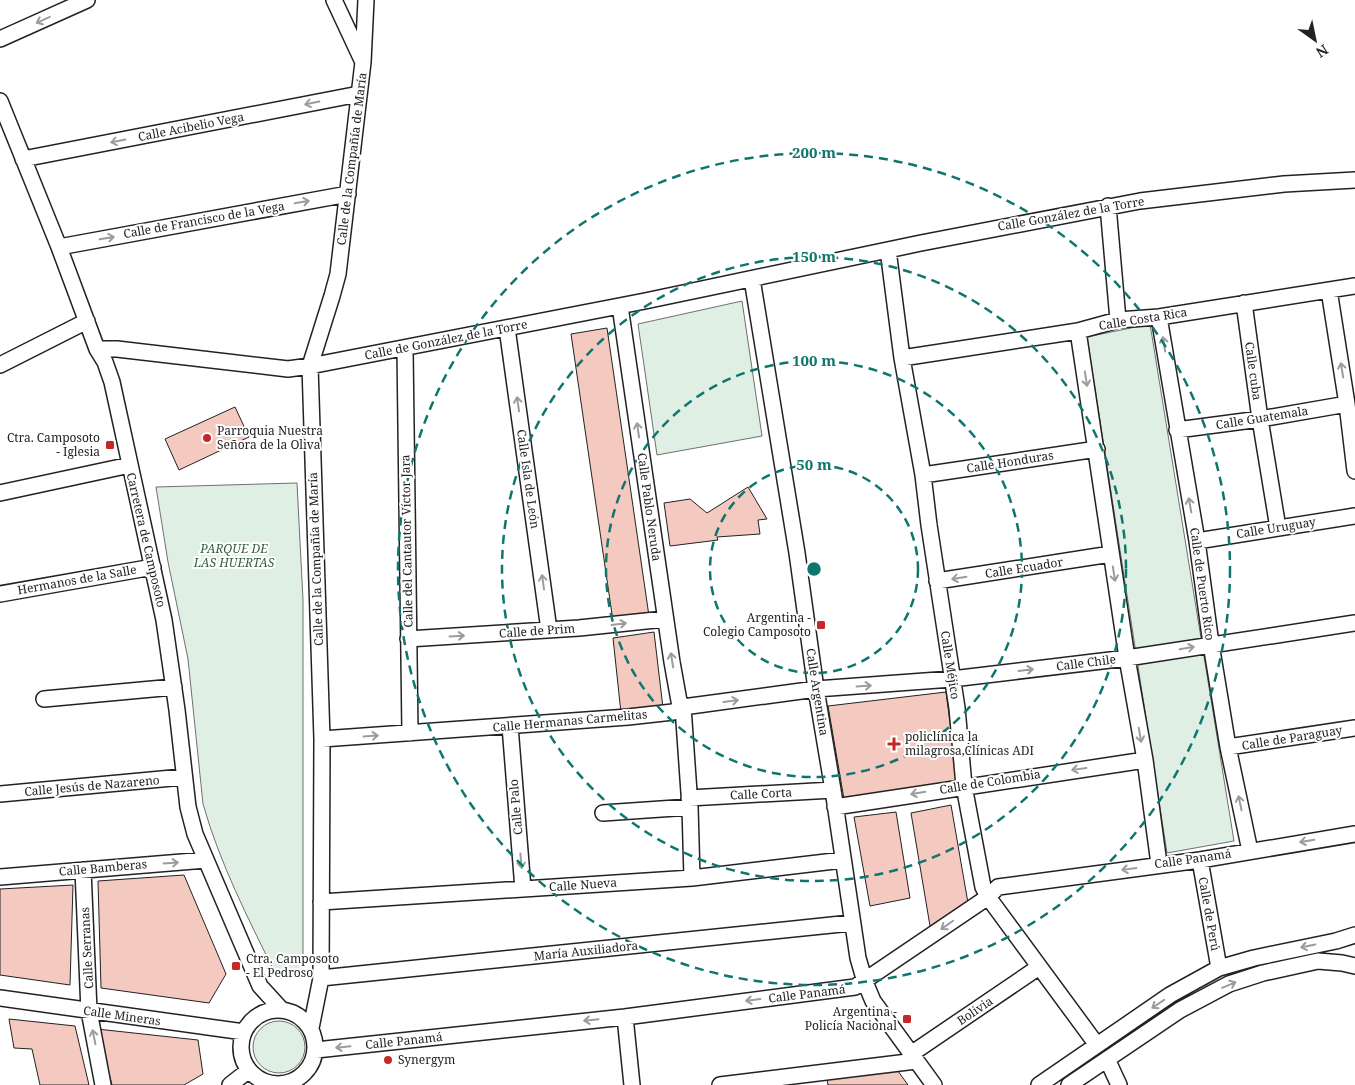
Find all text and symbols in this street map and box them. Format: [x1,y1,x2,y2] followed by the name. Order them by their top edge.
[36,15,51,25] one-way arrow
[1290,15,1340,65] north arrow
[1313,40,1332,62] text: N
[332,71,371,246] street label: Calle de la Compañía de María
[304,99,320,108] one-way arrow
[137,108,246,145] street label: Calle Acibelio Vega
[110,137,126,146] one-way arrow
[792,142,836,162] text: 200 m
[996,192,1146,235] street label: Calle González de la Torre
[122,197,286,242] street label: Calle de Francisco de la Vega
[293,197,309,207] one-way arrow
[99,233,115,243] one-way arrow
[792,246,836,266] text: 150 m
[1098,303,1189,334] street label: Calle Costa Rica
[363,315,529,364] street label: Calle de González de la Torre
[1158,337,1168,353] one-way arrow
[1241,341,1266,401] street label: Calle cuba
[792,350,836,370] text: 100 m
[1336,363,1346,379] one-way arrow
[1081,371,1091,387] one-way arrow
[512,396,522,412] one-way arrow
[1215,402,1310,433] street label: Calle Guatemala
[217,422,323,453] place label: Parroquia Nuestra Señora de la Oliva
[633,423,643,439] one-way arrow
[513,428,544,530] street label: Calle Isla de León
[7,429,100,460] place label: Ctra. Camposoto - Iglesia
[201,432,213,444] marker: Parroquia Nuestra Señora de la Oliva
[104,439,116,451] marker: Ctra. Camposoto - Iglesia
[965,446,1055,477] street label: Calle Honduras
[633,452,666,562] street label: Calle Pablo Neruda
[396,454,417,628] street label: Calle del Cantautor Víctor Jara
[796,454,832,474] text: 50 m
[123,471,170,609] street label: Carretera de Camposoto
[304,472,327,646] street label: Calle de la Compañía de María
[1185,497,1195,513] one-way arrow
[1235,513,1317,542] street label: Calle Uruguay
[1186,526,1219,642] street label: Calle de Puerto Rico
[193,540,275,571] park label: PARQUE DE LAS HUERTAS
[984,553,1065,582] street label: Calle Ecuador
[805,560,823,578] centre of rings
[16,561,138,598] street label: Hermanos de la Salle
[1110,566,1120,582] one-way arrow
[952,573,968,583] one-way arrow
[537,575,547,591] one-way arrow
[703,609,811,640] place label: Argentina - Colegio Camposoto
[498,619,576,642] street label: Calle de Prim
[611,619,627,629] one-way arrow
[815,619,827,631] marker: Argentina - Colegio Camposoto
[937,629,964,700] street label: Calle Méjico
[449,631,465,640] one-way arrow
[1178,642,1194,652] one-way arrow
[802,647,833,737] street label: Calle Argentina
[1055,650,1117,675] street label: Calle Chile
[666,653,676,669] one-way arrow
[1018,665,1034,675] one-way arrow
[856,681,872,690] one-way arrow
[723,696,739,706] one-way arrow
[492,705,648,736] street label: Calle Hermanas Carmelitas
[1240,721,1344,754] street label: Calle de Paraguay
[1136,726,1146,742] one-way arrow
[905,728,1034,759] place label: policlínica la milagrosa,Clínicas ADI
[362,731,378,740] one-way arrow
[887,737,901,751] marker: policlínica la milagrosa,Clínicas ADI
[1071,764,1087,774] one-way arrow
[938,765,1042,798] street label: Calle de Colombia
[24,771,160,800] street label: Calle Jesús de Nazareno
[505,778,526,836] street label: Calle Palo
[730,783,793,804] street label: Calle Corta
[911,789,927,799] one-way arrow
[1235,795,1244,811] one-way arrow
[1299,837,1315,847] one-way arrow
[1153,845,1233,872] street label: Calle Panamá
[516,853,525,869] one-way arrow
[58,855,148,880] street label: Calle Bamberas
[162,858,178,868] one-way arrow
[1121,864,1137,874] one-way arrow
[548,874,618,895] street label: Calle Nueva
[1195,876,1224,953] street label: Calle de Perú
[76,907,97,989] street label: Calle Serranas
[941,920,955,930] one-way arrow
[533,937,639,964] street label: María Auxiliadora
[1300,942,1316,951] one-way arrow
[246,950,339,981] place label: Ctra. Camposoto - El Pedroso
[230,960,242,972] marker: Ctra. Camposoto - El Pedroso
[1221,979,1236,988] one-way arrow
[767,980,847,1007] street label: Calle Panamá
[953,992,996,1029] street label: Bolivia
[745,995,761,1005] one-way arrow
[1151,999,1165,1009] one-way arrow
[82,1002,162,1029] street label: Calle Mineras
[805,1003,897,1034] place label: Argentina - Policía Nacional
[901,1013,913,1025] marker: Argentina - Policía Nacional
[584,1015,600,1025] one-way arrow
[364,1028,444,1053] street label: Calle Panamá
[89,1030,99,1046] one-way arrow
[335,1042,351,1052] one-way arrow
[398,1051,455,1068] place label: Synergym
[382,1054,394,1066] marker: Synergym

